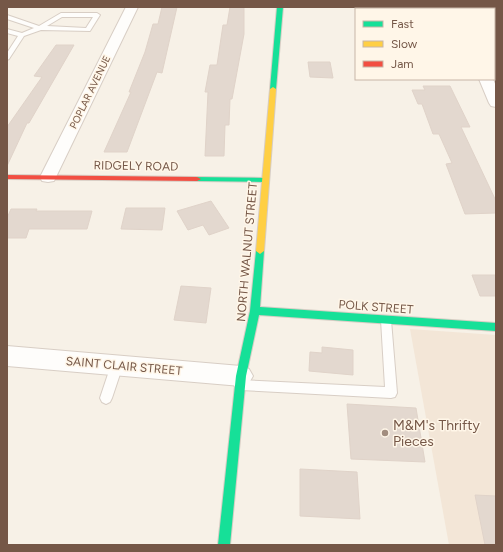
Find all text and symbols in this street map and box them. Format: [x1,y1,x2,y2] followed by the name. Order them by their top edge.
[355,8,495,80] legend
[391,17,414,31] text: Fast
[391,37,418,51] text: Slow
[67,53,113,131] street label: POPLAR AVENUE
[391,57,414,71] text: Jam
[94,158,178,174] street label: RIDGELY ROAD
[234,181,260,322] street label: NORTH WALNUT STREET
[338,297,414,317] street label: POLK STREET
[65,354,183,378] street label: SAINT CLAIR STREET
[393,417,480,450] place label: M&M's Thrifty Pieces
[380,428,390,438] marker: M&M's Thrifty Pieces

